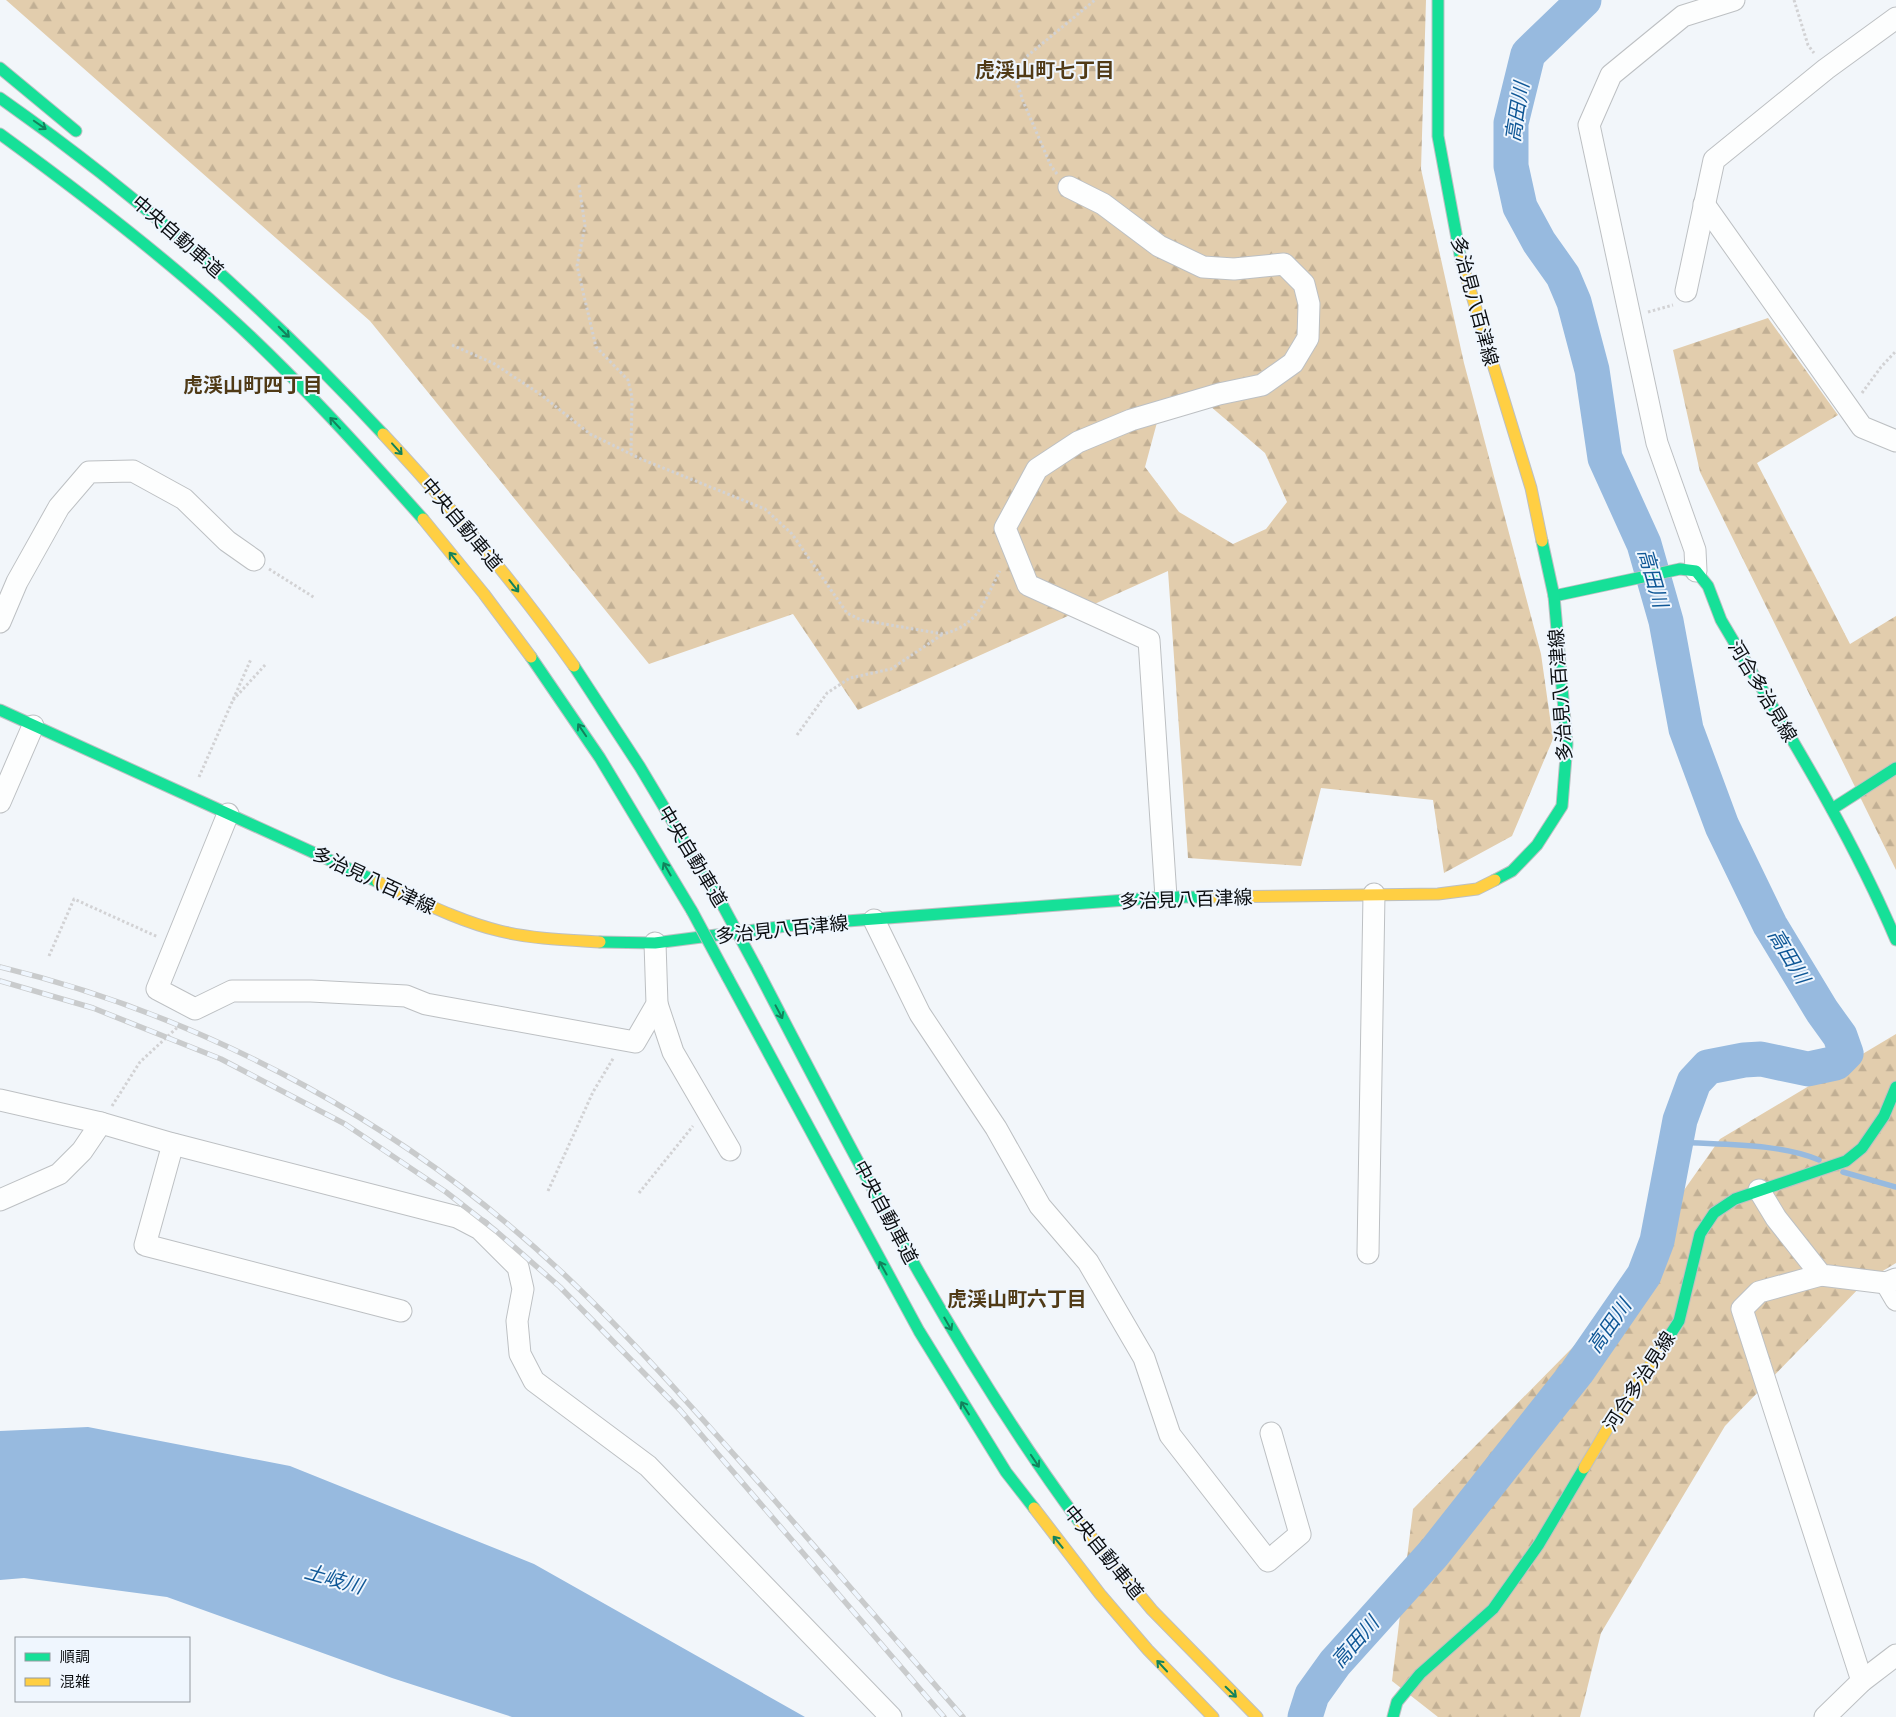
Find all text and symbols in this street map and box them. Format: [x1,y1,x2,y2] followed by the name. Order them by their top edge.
[975,56,1115,86] district label: 虎渓山町七丁目
[1498,78,1538,144] water label: 高田川
[33,120,47,130] one-way arrow
[124,189,230,285] street label: 中央自動車道
[1442,233,1505,369] street label: 多治見八百津線
[278,326,290,339] one-way arrow
[183,371,323,401] district label: 虎渓山町四丁目
[329,417,341,429] one-way arrow
[392,442,403,455] one-way arrow
[413,472,509,578] street label: 中央自動車道
[1629,545,1675,613] water label: 高田川
[449,551,460,564] one-way arrow
[508,579,519,592] one-way arrow
[1542,628,1581,762] street label: 多治見八百津線
[1720,635,1804,748] street label: 河合多治見線
[577,724,587,738] one-way arrow
[650,800,734,913] street label: 中央自動車道
[307,840,440,923] street label: 多治見八百津線
[662,861,672,876] one-way arrow
[1119,884,1253,917] street label: 多治見八百津線
[714,909,850,952] street label: 多治見八百津線
[1760,923,1817,992] water label: 高田川
[774,1004,784,1019] one-way arrow
[845,1156,924,1270] street label: 中央自動車道
[878,1261,888,1275] one-way arrow
[947,1285,1087,1315] district label: 虎渓山町六丁目
[1580,1292,1640,1360] water label: 高田川
[944,1316,953,1331] one-way arrow
[1597,1326,1683,1438] street label: 河合多治見線
[960,1402,970,1416] one-way arrow
[1030,1454,1040,1468] one-way arrow
[1056,1500,1150,1606] street label: 中央自動車道
[1052,1536,1063,1549] one-way arrow
[301,1557,369,1603] water label: 土岐川
[1325,1609,1388,1675] water label: 高田川
[15,1637,190,1702] legend
[60,1646,90,1669] text: 順調
[1156,1659,1168,1672] one-way arrow
[60,1671,90,1694] text: 混雑
[1224,1686,1237,1698] one-way arrow

